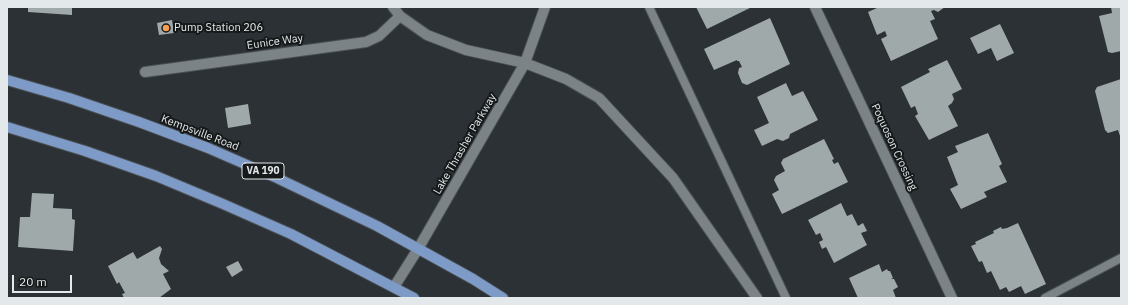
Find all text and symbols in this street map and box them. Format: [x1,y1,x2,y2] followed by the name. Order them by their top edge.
[174,21,263,35] place label: Pump Station 206
[161,23,171,33] marker: Pump Station 206
[246,32,304,52] street label: Eunice Way
[431,91,499,197] street label: Lake Thrasher Parkway
[868,102,920,192] street label: Poquoson Crossing
[159,112,241,154] street label: Kempsville Road
[242,163,284,179] road number: VA 190
[14,267,74,293] scale bar
[19,274,47,289] text: 20 m

